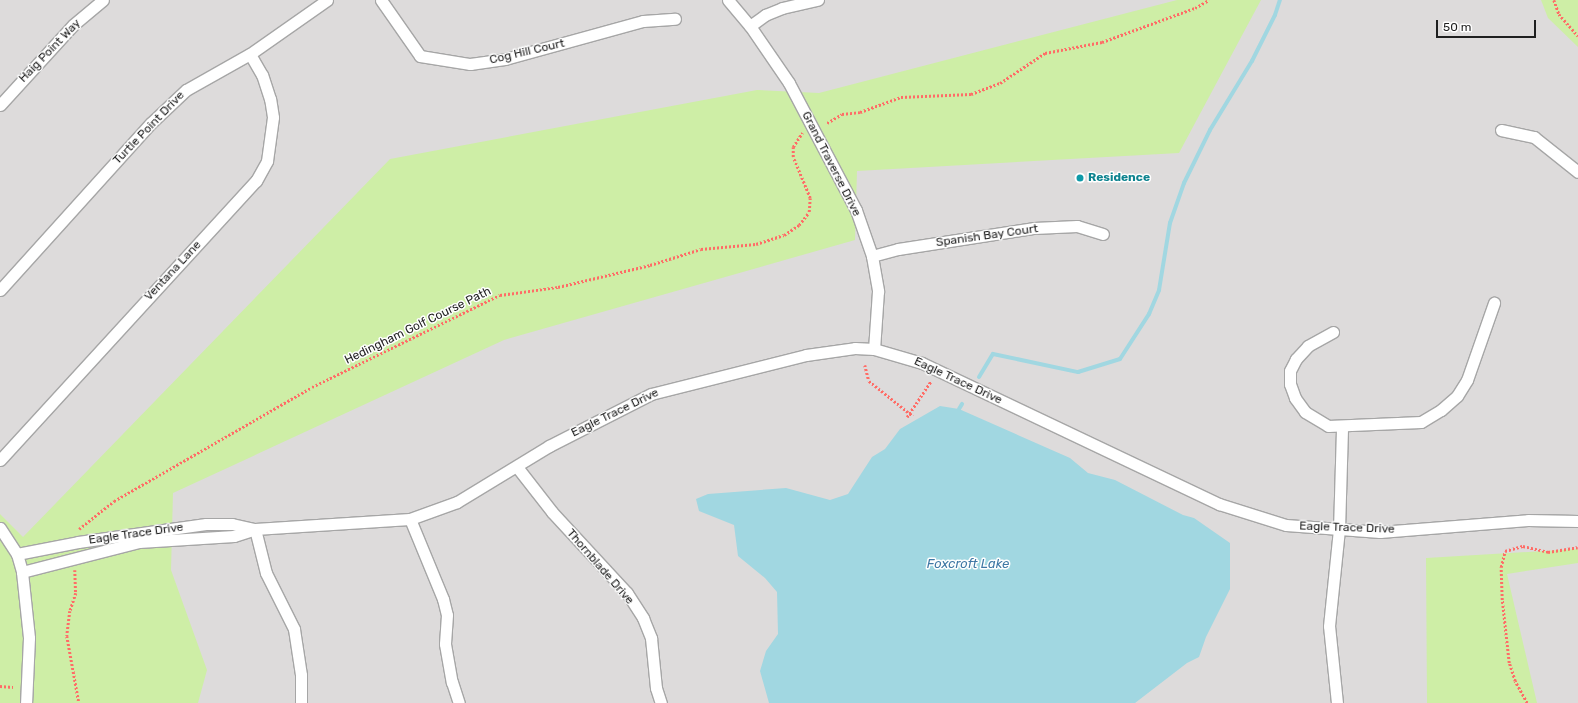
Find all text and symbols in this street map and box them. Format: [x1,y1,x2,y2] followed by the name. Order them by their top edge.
[1438,12,1538,38] scale bar
[16,16,84,86] street label: Haig Point Way
[1443,20,1471,34] text: 50 m
[488,36,566,68] street label: Cog Hill Court
[110,88,188,168] street label: Turtle Point Drive
[798,109,864,219] street label: Grand Traverse Drive
[1088,171,1150,185] place label: Residence
[1075,173,1085,183] marker: Residence
[935,222,1039,250] street label: Spanish Bay Court
[142,238,204,304] street label: Ventana Lane
[342,284,494,368] street label: Hedingham Golf Course Path
[912,354,1004,408] street label: Eagle Trace Drive
[569,386,661,440] street label: Eagle Trace Drive
[1299,519,1395,537] street label: Eagle Trace Drive
[88,520,184,548] street label: Eagle Trace Drive
[563,526,637,608] street label: Thornblade Drive
[927,556,1009,572] water label: Foxcroft Lake

